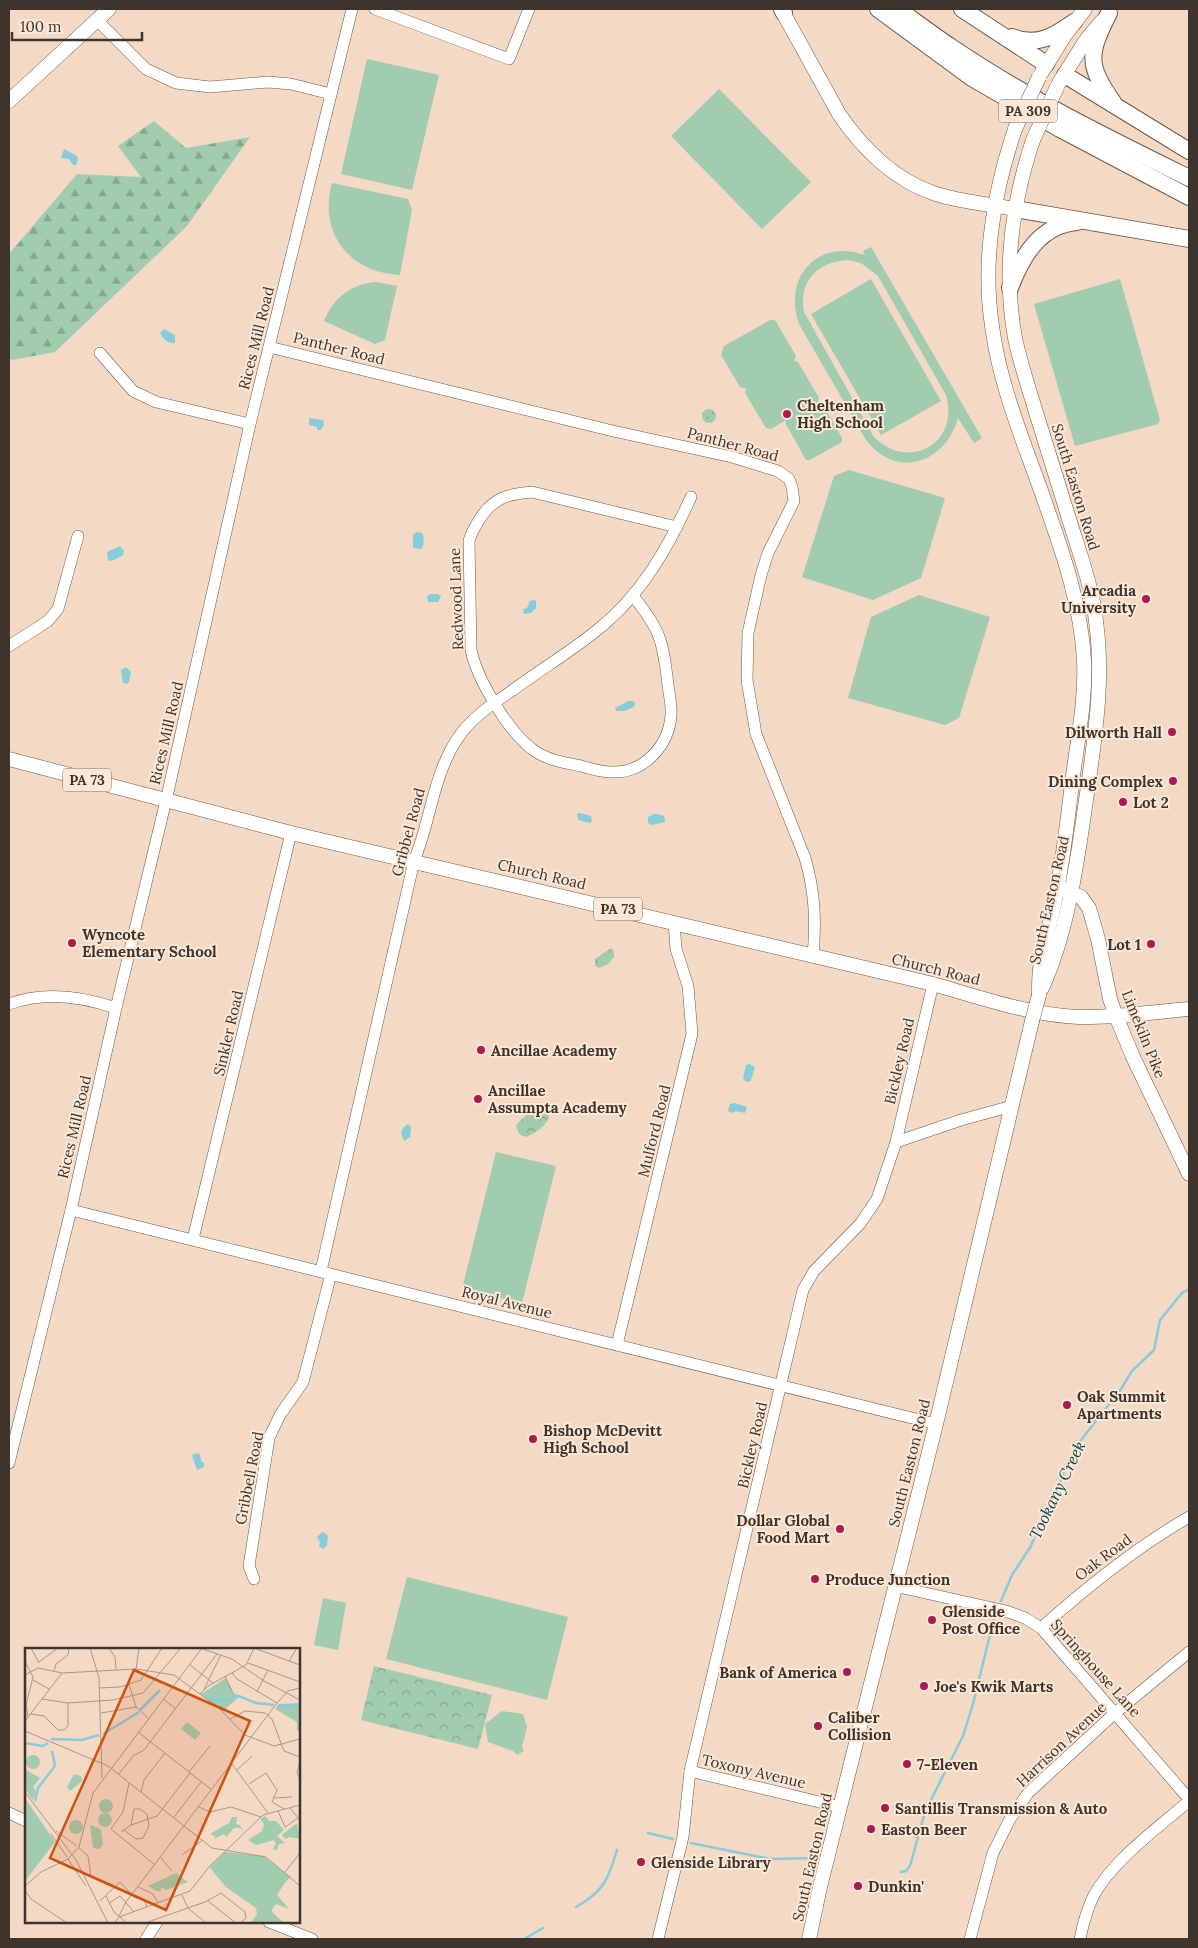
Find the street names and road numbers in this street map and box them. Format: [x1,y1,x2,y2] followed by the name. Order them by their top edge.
[999,100,1057,122] road number: PA 309
[234,285,278,391] street label: Rices Mill Road
[291,327,387,369] street label: Panther Road
[1048,421,1104,553] street label: South Easton Road
[685,423,781,465] street label: Panther Road
[445,547,467,651] street label: Redwood Lane
[145,679,187,787] street label: Rices Mill Road
[63,768,111,792] road number: PA 73
[387,786,429,878] street label: Gribbel Road
[1025,834,1073,966] street label: South Easton Road
[496,855,588,893] street label: Church Road
[594,898,642,921] road number: PA 73
[890,949,982,989] street label: Church Road
[1118,987,1170,1081] street label: Limekiln Pike
[209,988,247,1078] street label: Sinkler Road
[880,1016,918,1106] street label: Bickley Road
[53,1073,95,1181] street label: Rices Mill Road
[633,1083,675,1179] street label: Mulford Road
[460,1282,554,1322] street label: Royal Avenue
[884,1397,934,1529] street label: South Easton Road
[733,1400,771,1490] street label: Bickley Road
[231,1430,267,1526] street label: Gribbell Road
[1071,1529,1135,1585] street label: Oak Road
[1047,1615,1145,1721] street label: Springhouse Lane
[1012,1697,1110,1791] street label: Harrison Avenue
[700,1750,808,1792] street label: Toxony Avenue
[788,1791,836,1923] street label: South Easton Road

